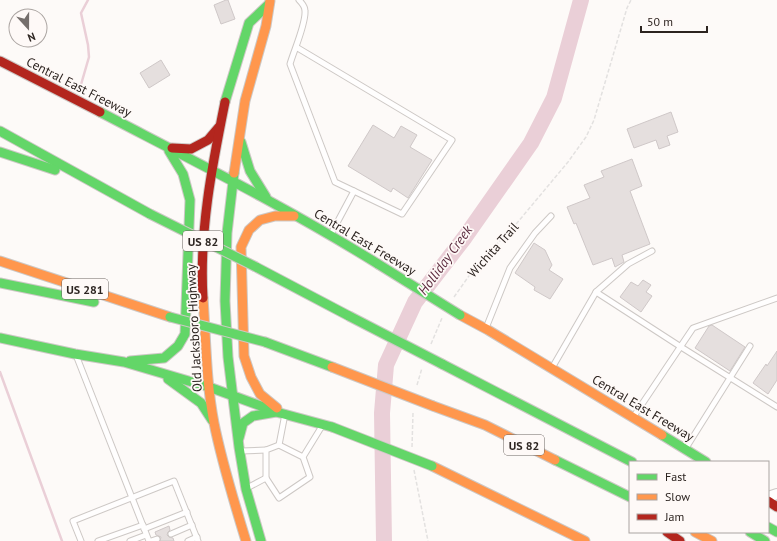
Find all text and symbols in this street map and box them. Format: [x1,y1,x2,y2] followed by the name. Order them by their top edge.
[8,8,48,48] north arrow
[641,8,707,34] scale bar
[647,14,673,29] text: 50 m
[26,30,37,45] text: N
[23,53,135,121] street label: Central East Freeway
[311,205,419,279] street label: Central East Freeway
[464,219,522,281] street label: Wichita Trail
[414,221,477,298] water label: Holliday Creek
[183,231,223,251] road number: US 82
[182,264,206,392] street label: Old Jacksboro Highway
[62,279,108,299] road number: US 281
[589,371,697,445] street label: Central East Freeway
[504,435,544,455] road number: US 82
[629,461,769,533] legend
[665,469,686,484] text: Fast
[665,489,690,504] text: Slow
[664,509,684,524] text: Jam

